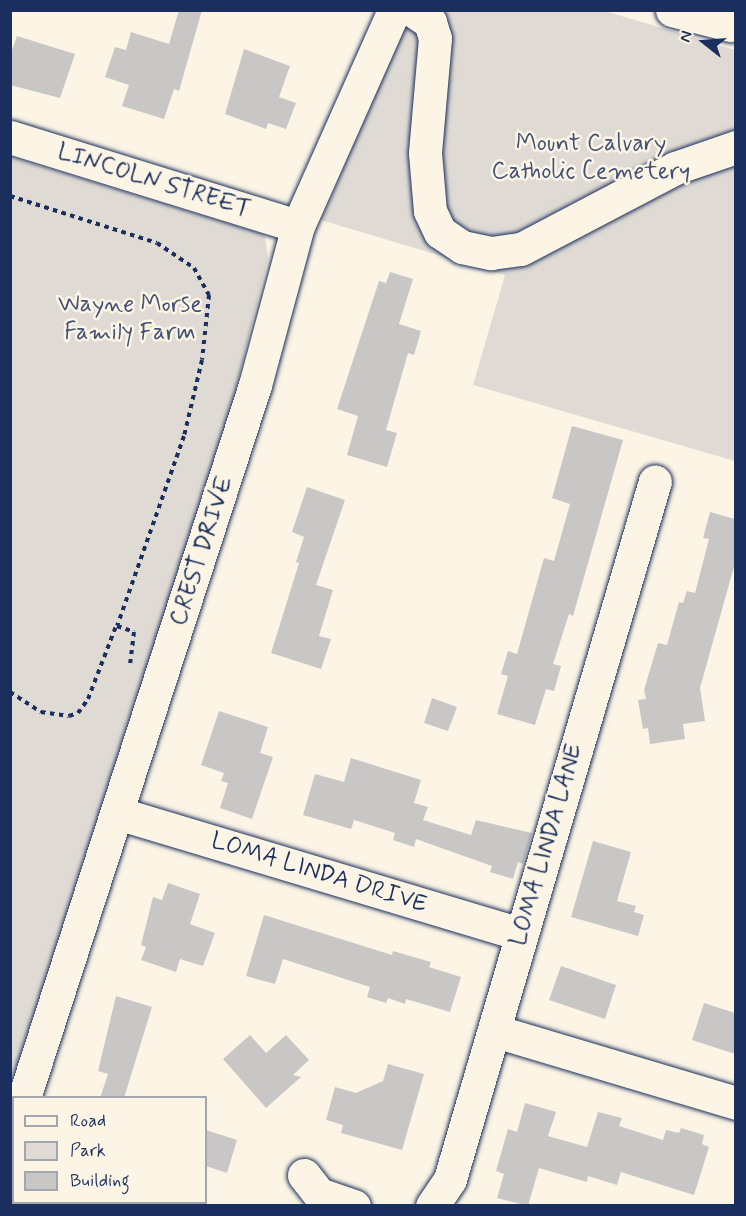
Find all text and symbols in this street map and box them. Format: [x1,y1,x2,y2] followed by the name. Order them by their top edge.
[674,12,734,72] north arrow
[675,28,698,45] text: N
[492,130,690,186] park label: Mount Calvary Catholic Cemetery
[53,138,255,224] street label: LINCOLN STREET
[58,291,202,347] park label: Wayne Morse Family Farm
[164,472,240,630] street label: CREST DRIVE
[503,735,591,955] street label: LOMA LINDA LANE
[202,825,436,921] street label: LOMA LINDA DRIVE
[12,1096,207,1204] legend
[70,1109,106,1133] text: Road
[70,1139,106,1163] text: Park
[70,1169,130,1193] text: Building

